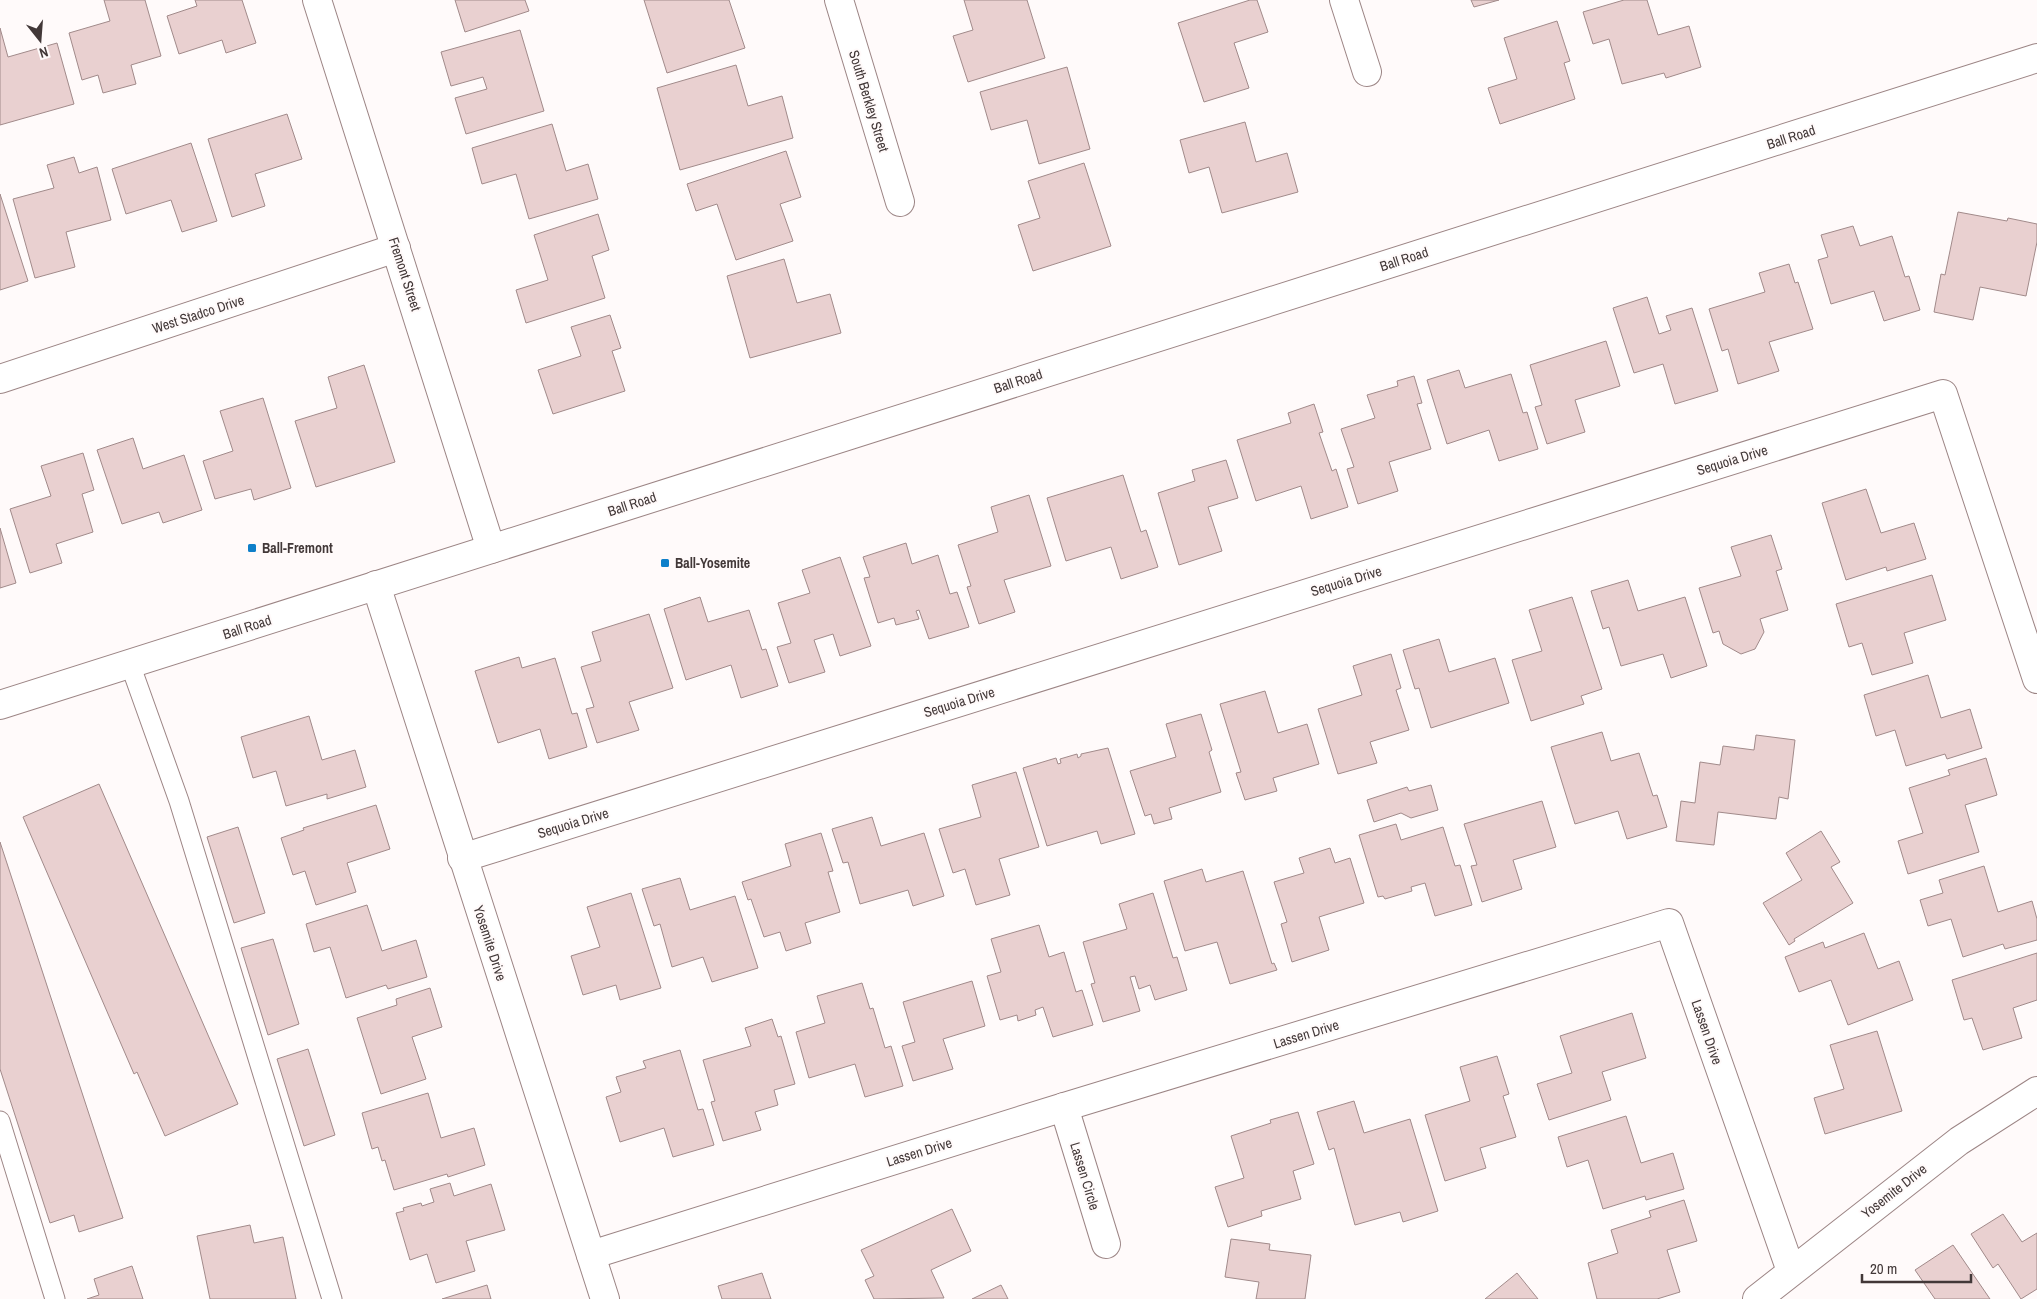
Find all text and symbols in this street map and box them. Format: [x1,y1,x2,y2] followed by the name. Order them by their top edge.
[15,15,65,65] north arrow
[37,43,50,62] text: N
[845,48,893,154] street label: South Berkley Street
[1765,121,1817,153] street label: Ball Road
[385,235,425,313] street label: Fremont Street
[1378,243,1430,275] street label: Ball Road
[150,291,246,337] street label: West Stadco Drive
[992,365,1044,397] street label: Ball Road
[1694,441,1770,479] street label: Sequoia Drive
[606,488,658,520] street label: Ball Road
[262,539,333,557] place label: Ball-Fremont
[246,542,258,554] marker: Ball-Fremont
[675,554,750,572] place label: Ball-Yosemite
[659,557,671,569] marker: Ball-Yosemite
[1308,562,1384,600] street label: Sequoia Drive
[221,611,273,643] street label: Ball Road
[921,683,997,721] street label: Sequoia Drive
[535,804,611,842] street label: Sequoia Drive
[469,903,511,983] street label: Yosemite Drive
[1687,997,1727,1067] street label: Lassen Drive
[1271,1016,1341,1052] street label: Lassen Drive
[884,1134,954,1170] street label: Lassen Drive
[1066,1140,1104,1212] street label: Lassen Circle
[1858,1160,1930,1222] street label: Yosemite Drive
[1862,1252,1971,1284] scale bar
[1870,1258,1897,1279] text: 20 m

